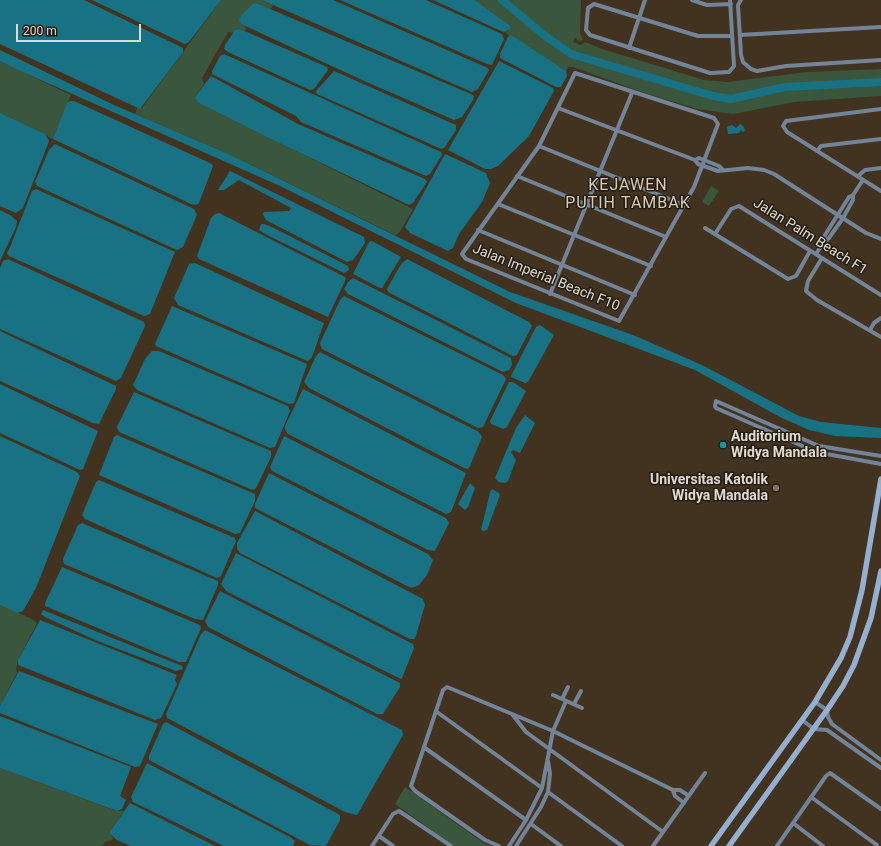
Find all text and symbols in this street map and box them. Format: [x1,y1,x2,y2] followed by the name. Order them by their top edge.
[18,16,143,42] scale bar
[23,24,57,38] text: 200 m
[565,176,691,214] district label: KEJAWEN PUTIH TAMBAK
[750,195,870,279] street label: Jalan Palm Beach F1
[470,241,622,315] street label: Jalan Imperial Beach F10
[731,429,827,462] place label: Auditorium Widya Mandala
[718,440,728,450] marker: Auditorium Widya Mandala
[650,472,768,504] place label: Universitas Katolik Widya Mandala
[771,483,781,493] marker: Universitas Katolik Widya Mandala

